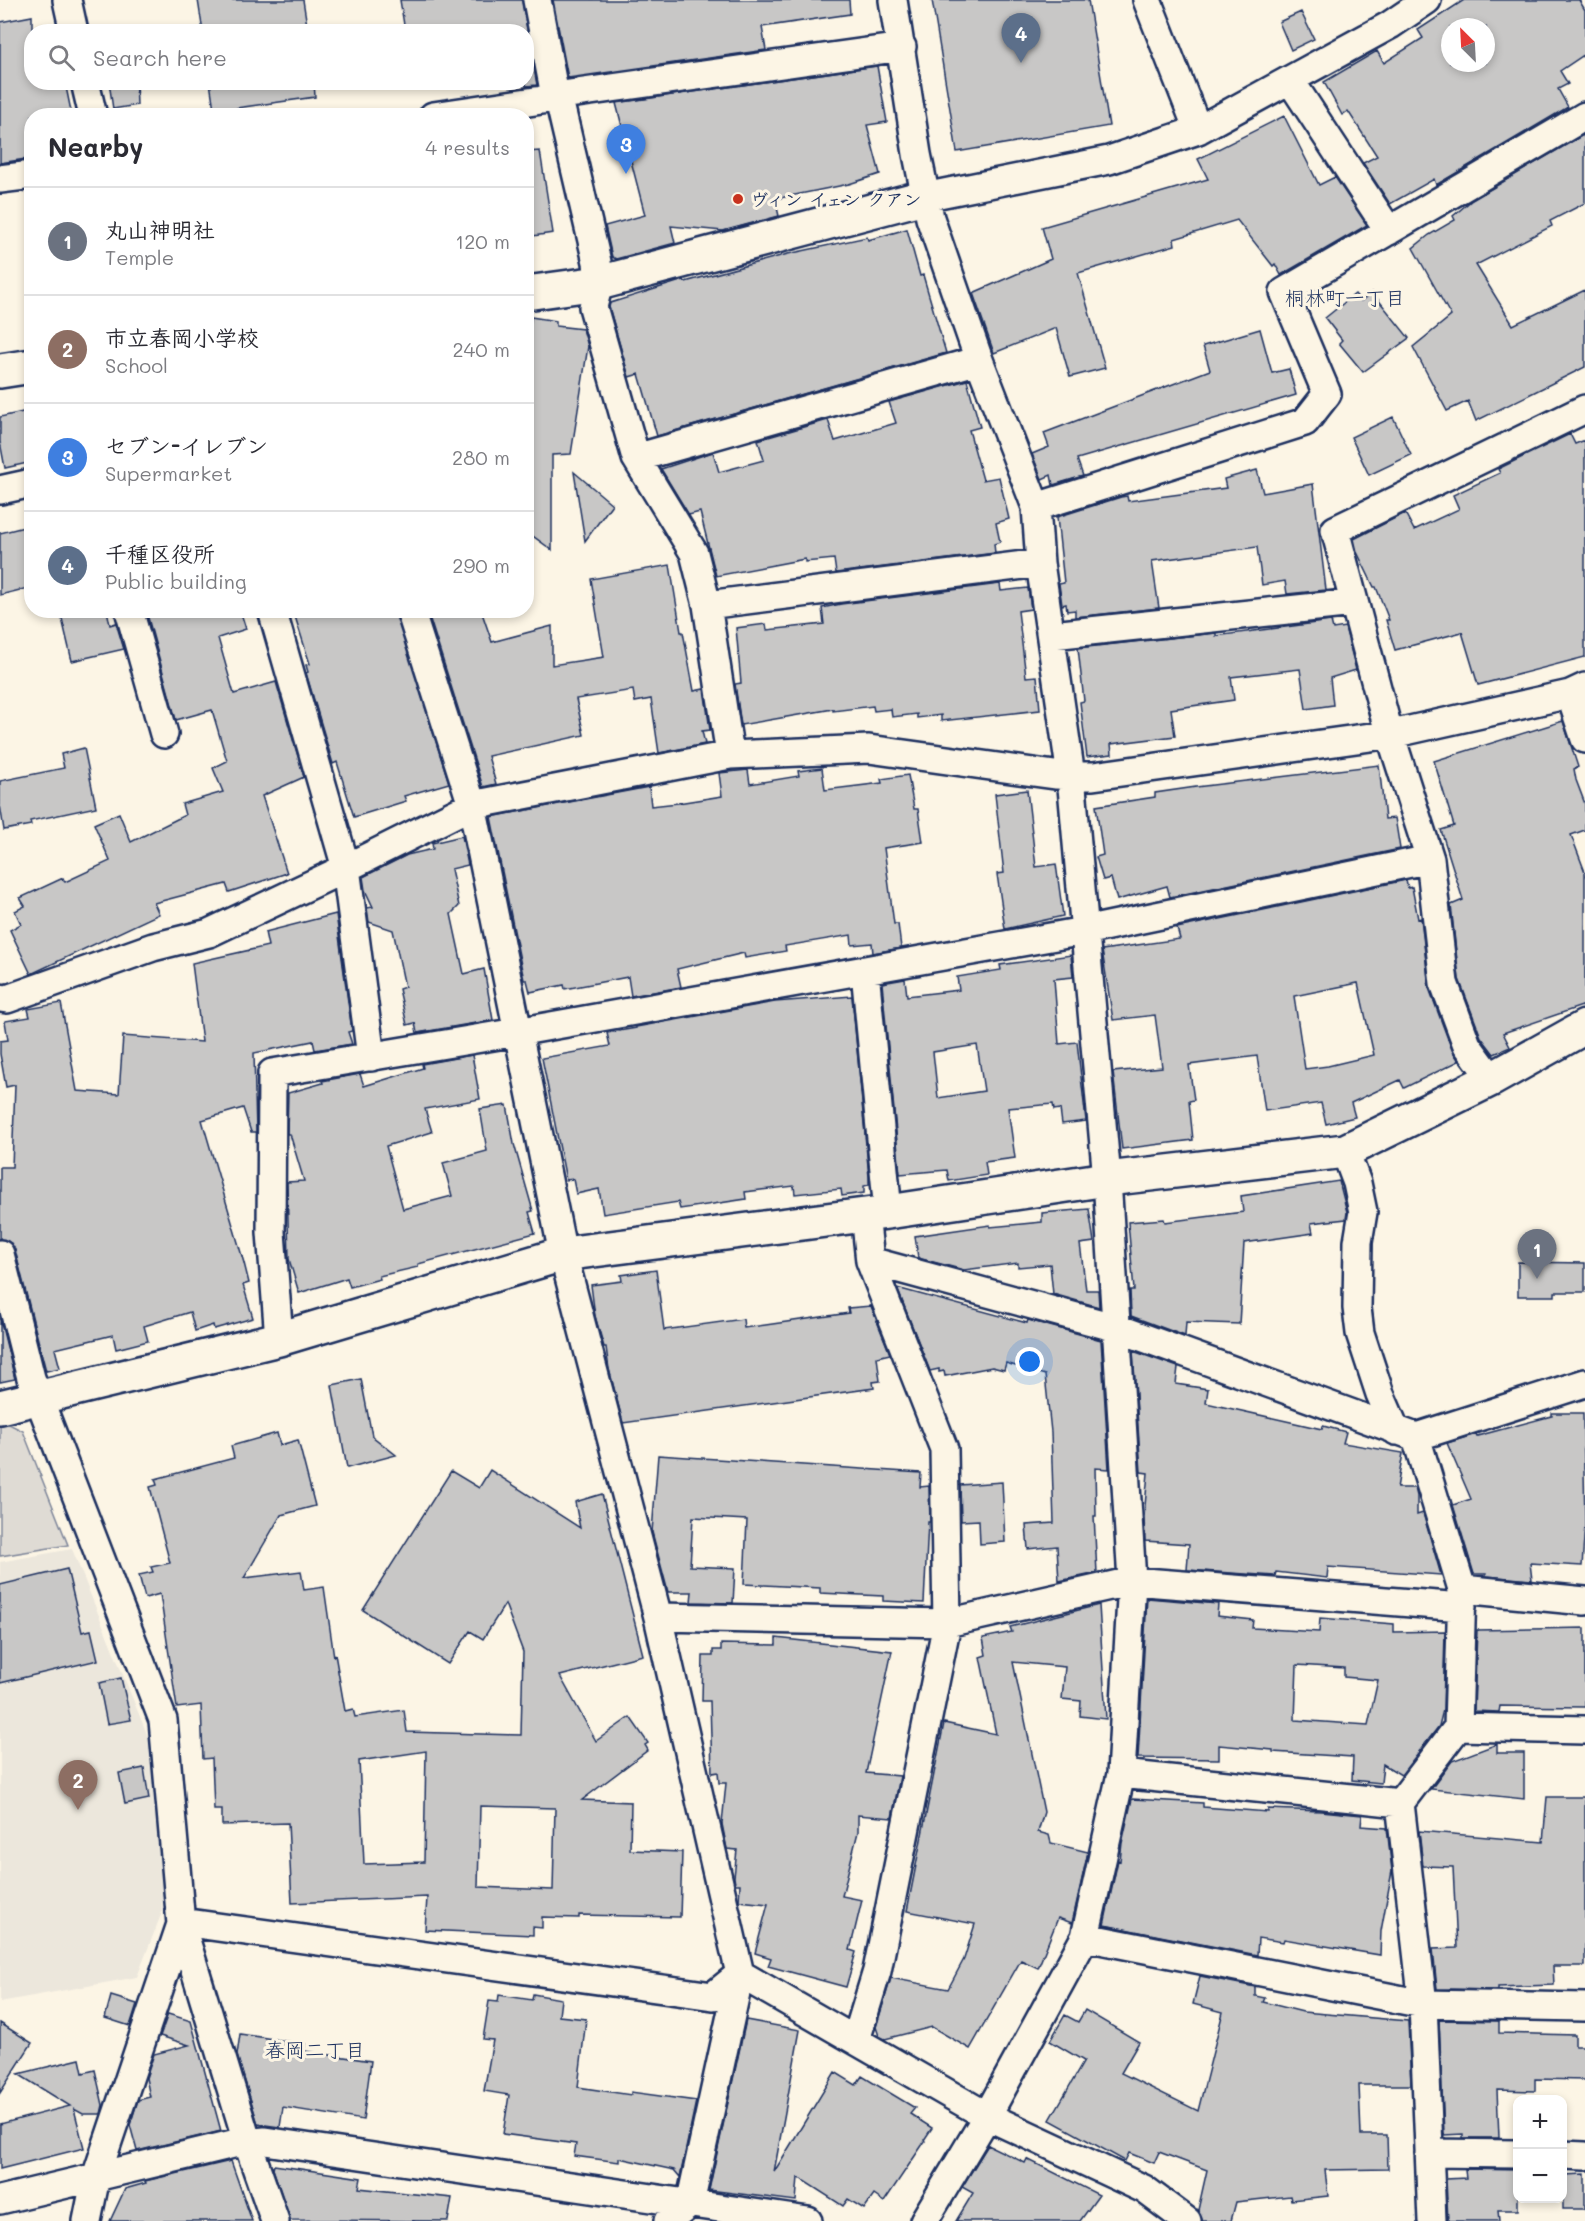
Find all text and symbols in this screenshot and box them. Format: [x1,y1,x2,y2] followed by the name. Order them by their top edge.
[1002,14,1040,63] pin: 4
[1441,18,1495,72] north arrow
[24,24,534,90] search box
[45,41,78,74] icon: search
[93,43,227,72] text: Search here
[606,124,646,174] pin: 3
[48,130,143,164] text: Nearby
[425,134,510,160] text: 4 results
[750,187,922,211] place label: ヴィン イェン クアン
[731,192,745,206] marker: ヴィン イェン クアン
[105,215,215,244] text: 丸山神明社
[63,228,72,254] text: 1
[455,228,510,254] text: 120 m
[105,244,174,270] text: Temple
[1285,284,1405,310] district label: 桐林町一丁目
[105,323,259,352] text: 市立春岡小学校
[62,336,73,362] text: 2
[452,336,510,362] text: 240 m
[105,352,168,378] text: School
[105,431,268,460] text: セブン-イレブン
[62,444,74,470] text: 3
[452,444,510,470] text: 280 m
[105,460,232,486] text: Supermarket
[105,539,215,568] text: 千種区役所
[61,552,74,578] text: 4
[452,552,510,578] text: 290 m
[105,568,247,594] text: Public building
[1518,1230,1556,1279] pin: 1
[1015,1347,1044,1376] your location
[58,1760,98,1810] pin: 2
[265,2036,365,2062] district label: 春岡二丁目
[1513,2095,1567,2203] map controls
[1513,2095,1567,2149] button: +
[1513,2149,1567,2203] button: −

